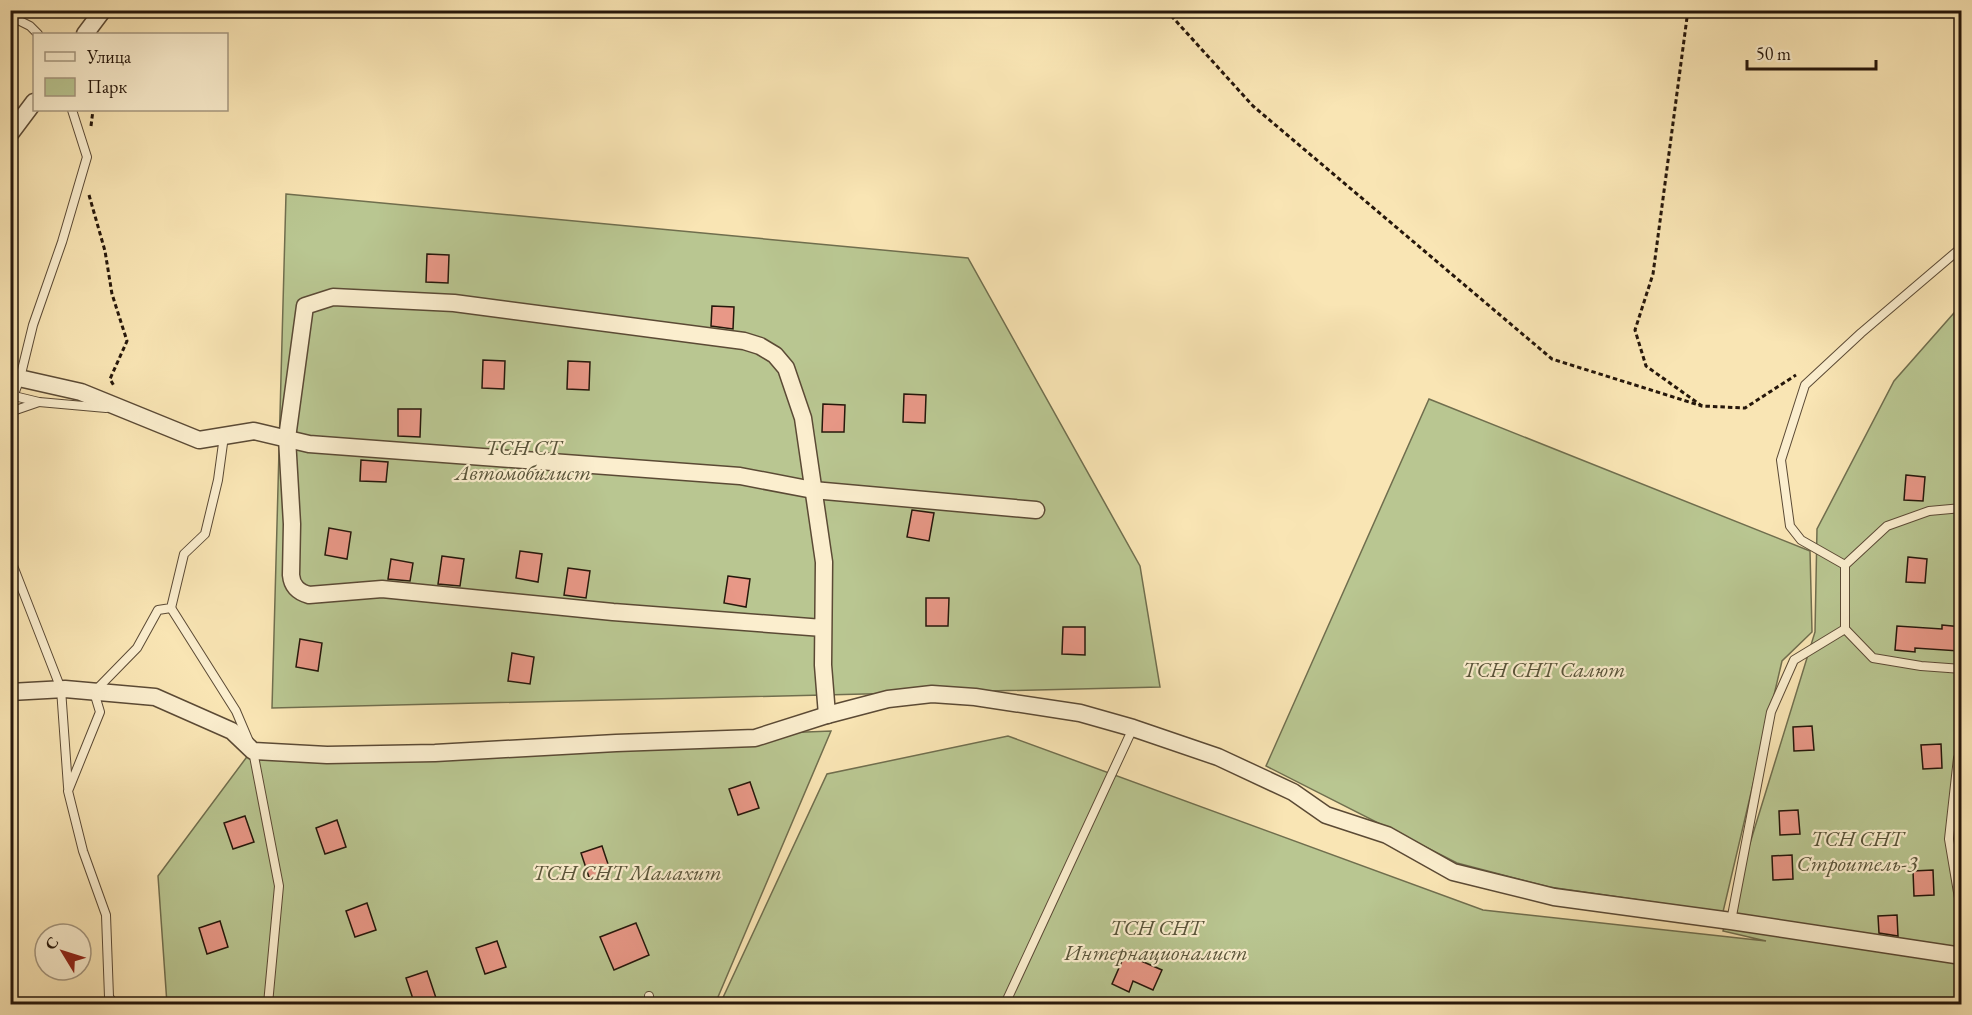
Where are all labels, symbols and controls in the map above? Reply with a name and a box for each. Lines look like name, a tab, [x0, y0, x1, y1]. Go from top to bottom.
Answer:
legend	[33, 33, 228, 111]
scale bar	[1747, 33, 1876, 71]
text: 50 m	[1756, 42, 1791, 65]
text: Улица	[86, 45, 132, 68]
text: Парк	[87, 75, 127, 98]
park label: ТСН СТ Автомобилист	[453, 433, 591, 487]
park label: ТСН СНТ Салют	[1463, 655, 1625, 684]
park label: ТСН СНТ Строитель-3	[1797, 824, 1918, 878]
park label: ТСН СНТ Малахит	[532, 858, 722, 887]
park label: ТСН СНТ Интернационалист	[1063, 913, 1248, 967]
north arrow	[33, 922, 93, 982]
text: С	[40, 932, 63, 954]

